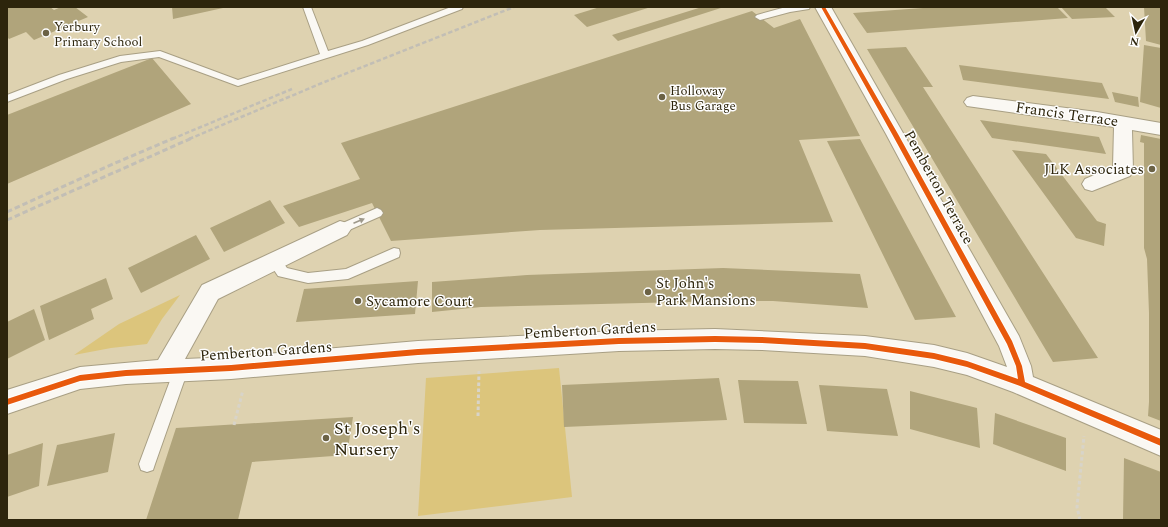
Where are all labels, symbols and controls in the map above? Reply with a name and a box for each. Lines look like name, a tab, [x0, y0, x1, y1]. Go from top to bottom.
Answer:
north arrow	[1116, 12, 1156, 52]
place label: Yerbury Primary School	[54, 17, 143, 52]
marker: Yerbury Primary School	[41, 28, 51, 38]
text: N	[1129, 32, 1140, 50]
place label: Holloway Bus Garage	[670, 81, 736, 116]
marker: Holloway Bus Garage	[657, 92, 667, 102]
street label: Francis Terrace	[1014, 96, 1120, 133]
street label: Pemberton Terrace	[898, 126, 979, 248]
place label: JLK Associates	[1044, 158, 1144, 181]
marker: JLK Associates	[1147, 164, 1157, 174]
one-way arrow	[353, 218, 365, 224]
place label: St John's Park Mansions	[656, 272, 756, 312]
marker: St John's Park Mansions	[643, 287, 653, 297]
place label: Sycamore Court	[366, 290, 473, 313]
marker: Sycamore Court	[353, 296, 363, 306]
street label: Pemberton Gardens	[523, 316, 657, 345]
street label: Pemberton Gardens	[199, 335, 333, 368]
place label: St Joseph's Nursery	[334, 415, 420, 463]
marker: St Joseph's Nursery	[321, 433, 331, 443]

